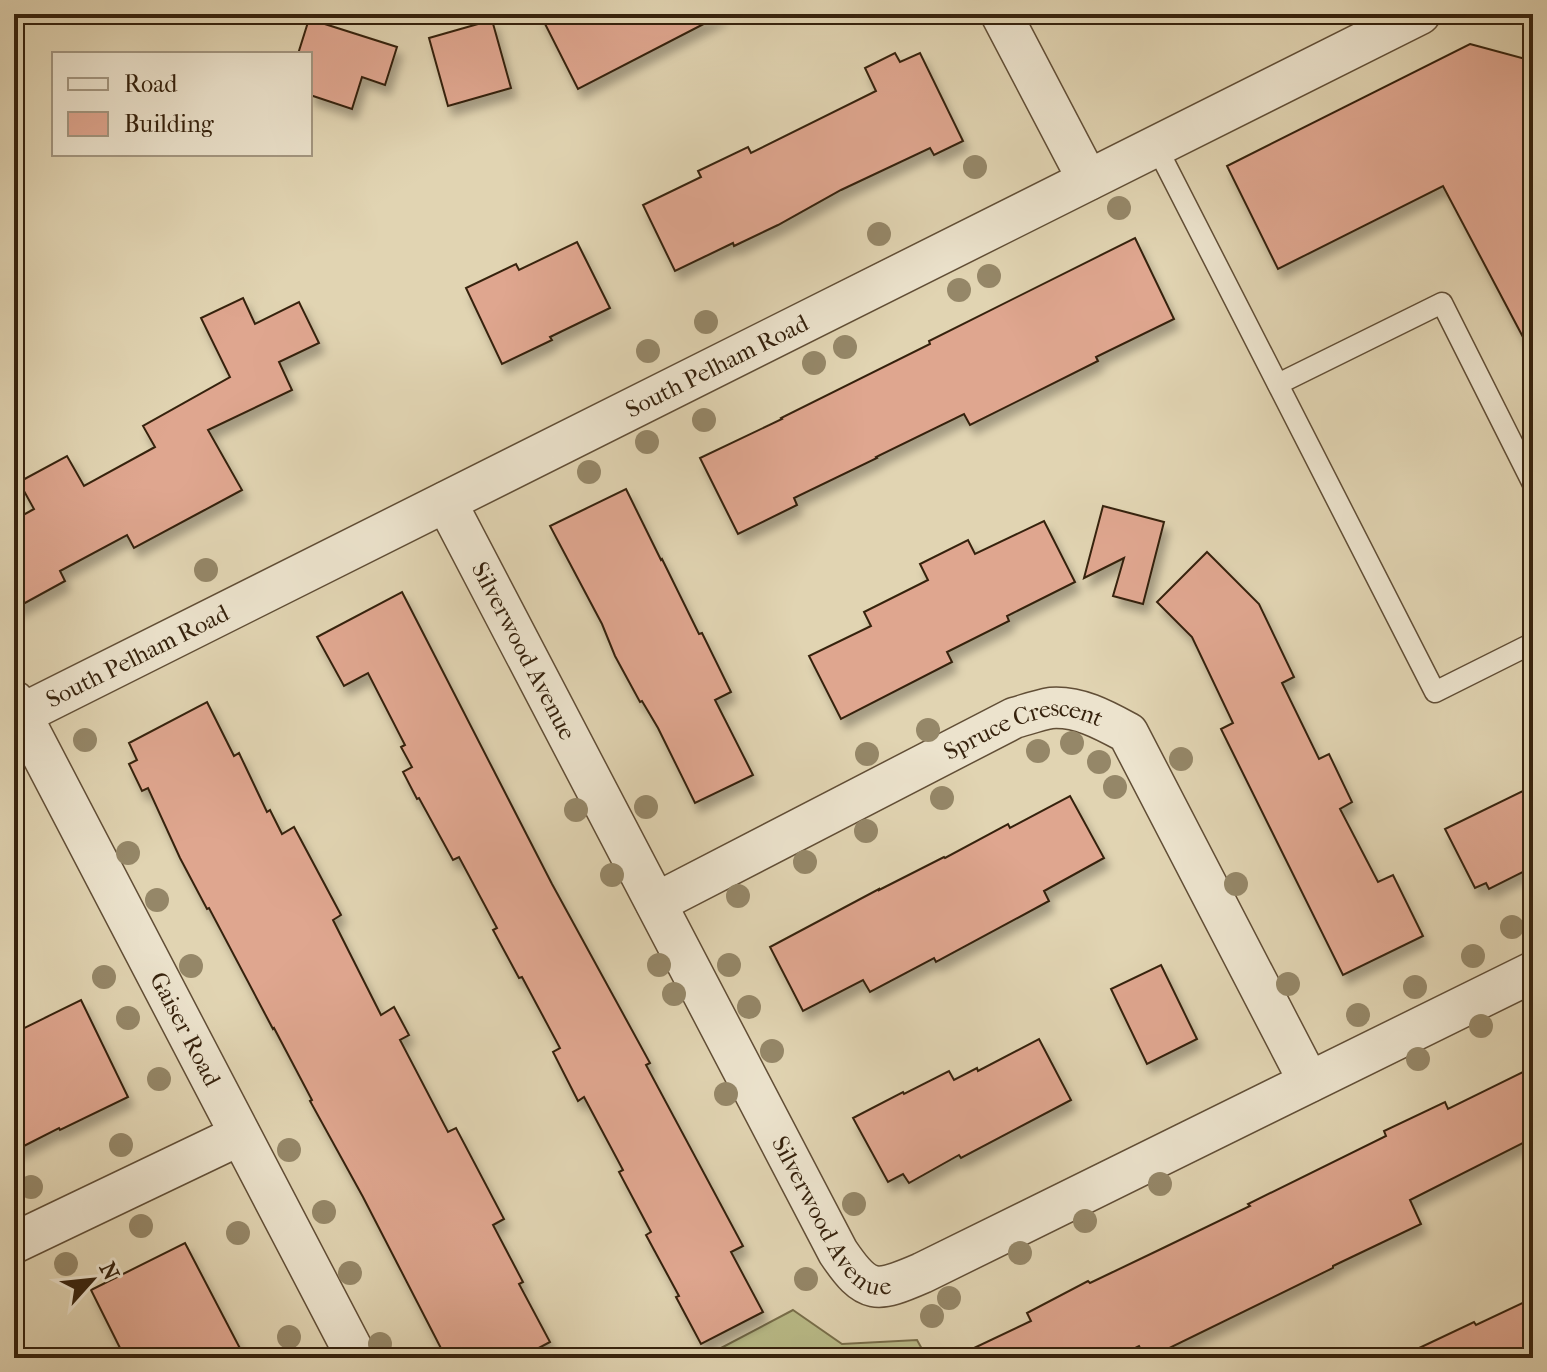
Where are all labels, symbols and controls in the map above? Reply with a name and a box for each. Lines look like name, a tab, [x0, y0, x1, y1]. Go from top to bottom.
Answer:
legend	[52, 52, 312, 156]
text: Road	[124, 70, 178, 98]
text: Building	[124, 110, 215, 138]
street label: South Pelham Road	[621, 308, 814, 424]
street label: Silverwood Avenue	[466, 557, 582, 745]
street label: South Pelham Road	[41, 598, 234, 714]
street label: Spruce Crescent	[939, 694, 1108, 766]
street label: Gaiser Road	[144, 967, 227, 1092]
street label: Silverwood Avenue	[766, 1131, 893, 1301]
north arrow	[52, 1240, 132, 1320]
text: N	[94, 1258, 124, 1285]

